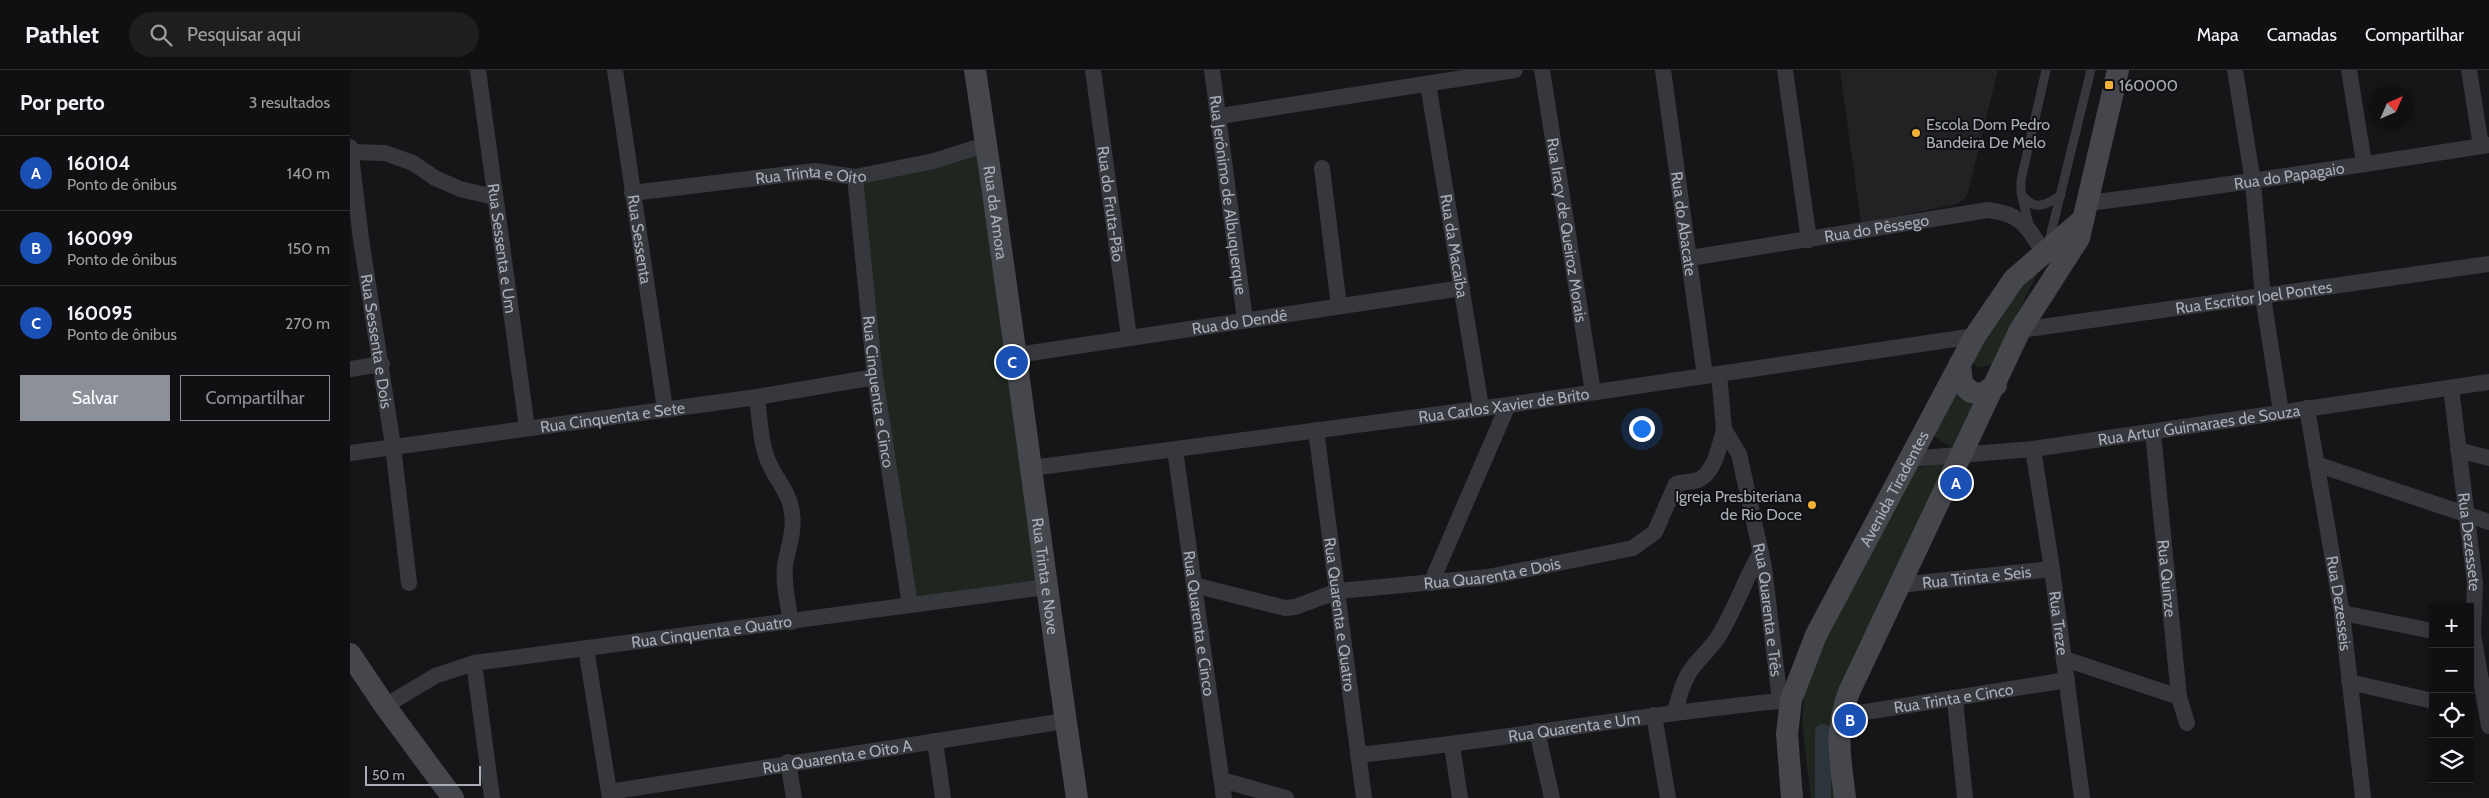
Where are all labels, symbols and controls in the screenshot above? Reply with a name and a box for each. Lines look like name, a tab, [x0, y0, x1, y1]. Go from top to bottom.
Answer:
search box	[129, 12, 479, 57]
text: Pathlet	[25, 20, 99, 49]
icon: search	[147, 21, 175, 49]
text: Pesquisar aqui	[187, 23, 301, 46]
text: Mapa	[2197, 24, 2239, 46]
text: Camadas	[2267, 24, 2337, 46]
text: Compartilhar	[2365, 24, 2464, 46]
place label: 160000	[2119, 76, 2178, 95]
marker: 160000	[2103, 79, 2115, 91]
north arrow	[2369, 85, 2414, 130]
text: Por perto	[20, 90, 105, 115]
text: 3 resultados	[249, 93, 330, 112]
street label: Rua Jerônimo de Albuquerque	[1206, 94, 1251, 296]
place label: Escola Dom Pedro Bandeira De Melo	[1926, 115, 2050, 152]
marker: Escola Dom Pedro Bandeira De Melo	[1910, 127, 1922, 139]
street label: Rua Iracy de Queiroz Morais	[1543, 136, 1591, 324]
street label: Rua do Fruta-Pão	[1094, 145, 1128, 263]
text: 160104	[67, 152, 130, 175]
street label: Rua do Papagaio	[2233, 158, 2346, 193]
street label: Rua Trinta e Oito	[754, 161, 868, 188]
text: A	[31, 164, 41, 183]
text: 140 m	[287, 164, 330, 183]
street label: Rua da Amora	[980, 164, 1012, 261]
street label: Rua do Abacate	[1668, 170, 1701, 277]
text: Ponto de ônibus	[67, 175, 177, 194]
street label: Rua Sessenta e Um	[484, 182, 521, 314]
street label: Rua Sessenta	[624, 193, 656, 285]
street label: Rua da Macaíba	[1437, 193, 1472, 299]
street label: Rua do Pêssego	[1823, 210, 1931, 246]
text: 160099	[67, 227, 133, 250]
text: B	[31, 239, 41, 258]
text: 150 m	[287, 239, 330, 258]
text: Ponto de ônibus	[67, 250, 177, 269]
street label: Rua Sessenta e Dois	[357, 273, 397, 410]
street label: Rua Escritor Joel Pontes	[2174, 277, 2334, 318]
text: 160095	[67, 302, 132, 325]
street label: Rua do Dendê	[1190, 305, 1289, 338]
text: C	[31, 314, 41, 333]
text: 270 m	[285, 314, 330, 333]
street label: Rua Cinquenta e Cinco	[859, 315, 898, 469]
text: Ponto de ônibus	[67, 325, 177, 344]
pin: C	[996, 343, 1028, 381]
button: Salvar	[20, 375, 170, 421]
button: Compartilhar	[180, 375, 330, 421]
street label: Rua Carlos Xavier de Brito	[1417, 384, 1591, 426]
street label: Rua Cinquenta e Sete	[539, 398, 686, 436]
street label: Rua Artur Guimaraes de Souza	[2096, 400, 2302, 449]
your location	[1629, 416, 1655, 442]
street label: Avenida Tiradentes	[1855, 427, 1933, 550]
pin: A	[1940, 464, 1972, 502]
place label: Igreja Presbiteriana de Rio Doce	[1675, 487, 1802, 524]
street label: Rua Dezessete	[2454, 491, 2485, 592]
marker: Igreja Presbiteriana de Rio Doce	[1806, 499, 1818, 511]
street label: Rua Trinta e Nove	[1028, 517, 1063, 636]
street label: Rua Quarenta e Quatro	[1321, 536, 1360, 693]
street label: Rua Quinze	[2154, 539, 2181, 618]
street label: Rua Quarenta e Três	[1749, 541, 1787, 678]
street label: Rua Quarenta e Cinco	[1180, 549, 1219, 697]
street label: Rua Quarenta e Dois	[1423, 553, 1562, 592]
street label: Rua Dezesseis	[2323, 554, 2356, 652]
street label: Rua Trinta e Seis	[1921, 562, 2032, 592]
street label: Rua Treze	[2045, 590, 2073, 656]
map controls	[2429, 603, 2474, 783]
button: +	[2429, 603, 2474, 648]
street label: Rua Cinquenta e Quatro	[630, 611, 793, 652]
button: −	[2429, 648, 2474, 693]
street label: Rua Trinta e Cinco	[1892, 679, 2015, 717]
button: locate	[2429, 693, 2474, 738]
pin: B	[1834, 701, 1866, 739]
street label: Rua Quarenta e Um	[1507, 708, 1641, 746]
street label: Rua Quarenta e Oito A	[761, 735, 914, 777]
button: layers	[2429, 738, 2474, 783]
scale bar	[365, 763, 481, 786]
text: 50 m	[372, 766, 405, 784]

